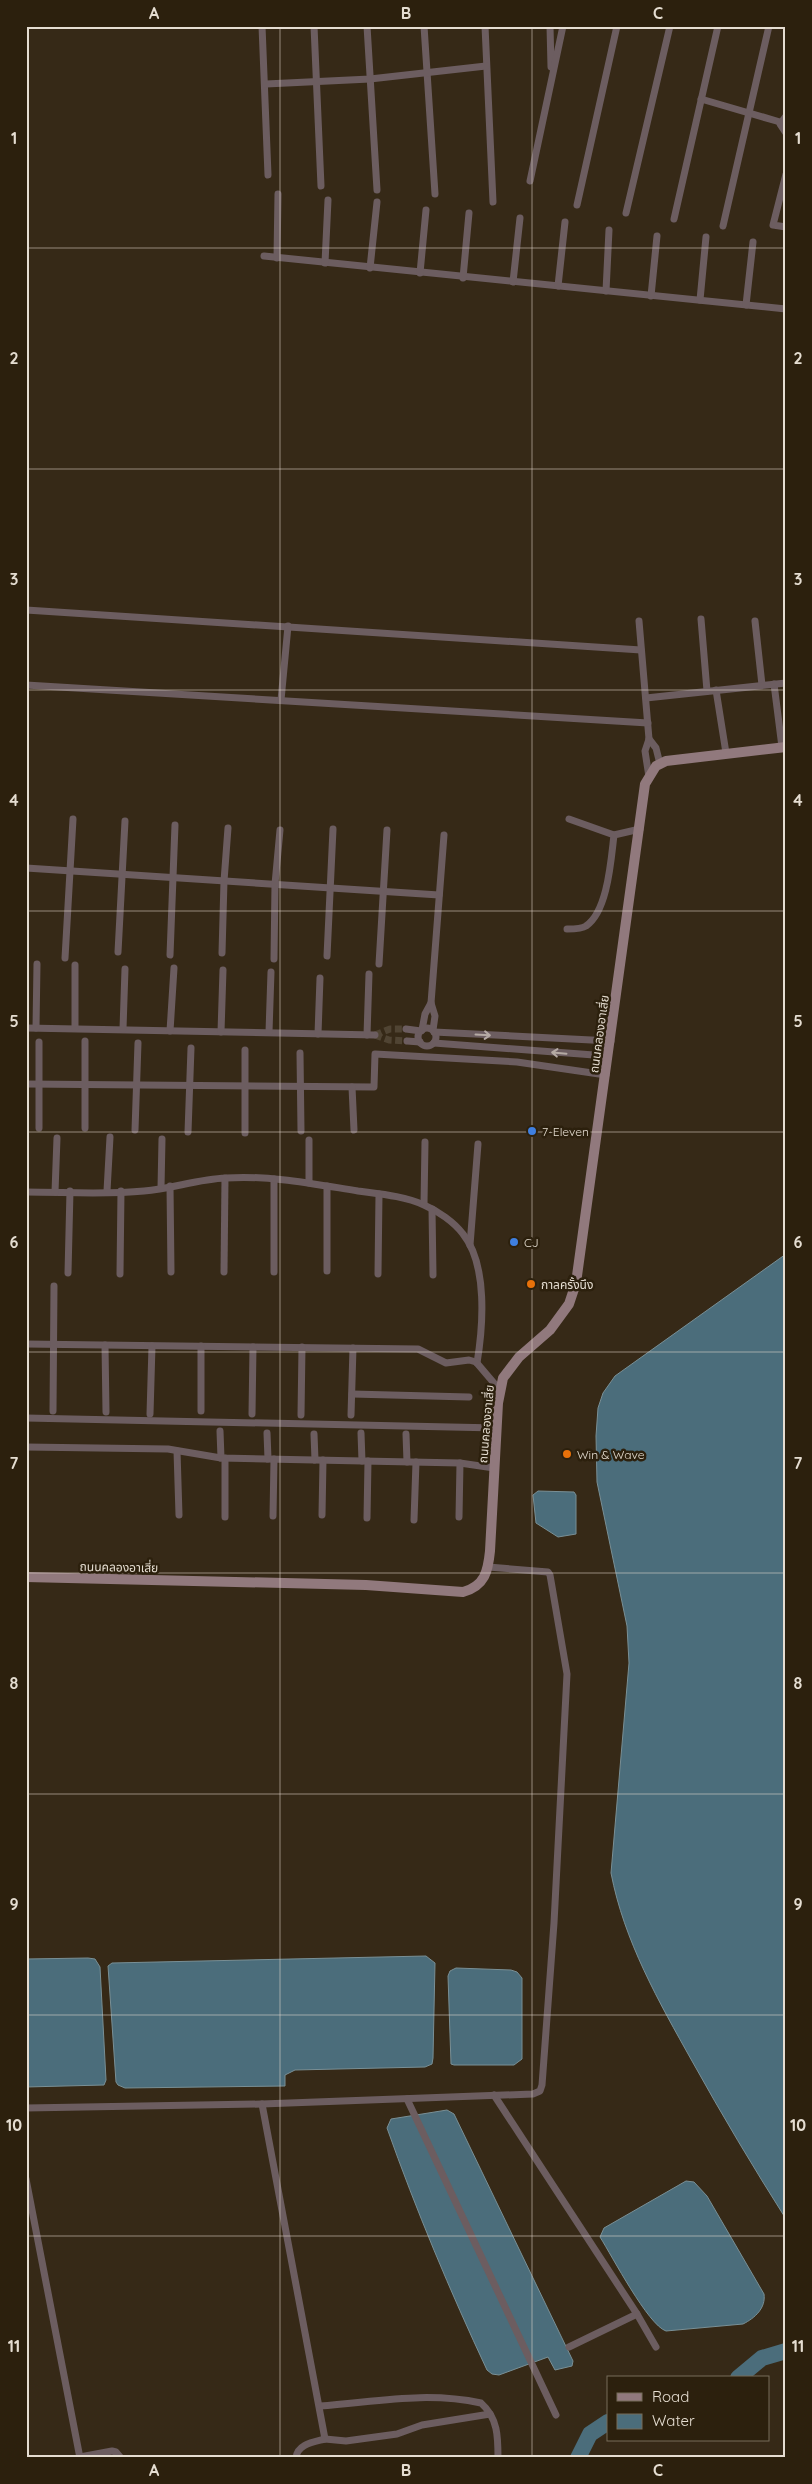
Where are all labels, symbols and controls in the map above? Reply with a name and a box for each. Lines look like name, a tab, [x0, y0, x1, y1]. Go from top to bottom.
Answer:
text: A	[149, 3, 160, 23]
text: B	[401, 3, 411, 23]
text: C	[653, 3, 663, 23]
text: 1	[11, 128, 17, 148]
text: 1	[795, 128, 801, 148]
text: 2	[9, 348, 19, 368]
text: 2	[793, 348, 803, 368]
text: 3	[10, 569, 18, 589]
text: 3	[794, 569, 802, 589]
text: 4	[9, 790, 19, 810]
text: 4	[793, 790, 803, 810]
street label: ถนนคลองอาเสี่ย	[585, 994, 612, 1074]
text: 5	[9, 1011, 19, 1031]
text: 5	[793, 1011, 803, 1031]
one-way arrow	[475, 1030, 491, 1039]
one-way arrow	[551, 1048, 567, 1057]
place label: 7-Eleven	[542, 1124, 589, 1139]
marker: 7-Eleven	[526, 1125, 538, 1137]
text: 6	[10, 1232, 19, 1252]
text: 6	[794, 1232, 803, 1252]
place label: CJ	[524, 1235, 539, 1250]
marker: CJ	[508, 1236, 520, 1248]
place label: กาลครั้งนึง	[541, 1276, 593, 1292]
marker: กาลครั้งนึง	[525, 1278, 537, 1290]
street label: ถนนคลองอาเสี่ย	[474, 1384, 497, 1464]
place label: Win & Wave	[577, 1447, 645, 1462]
marker: Win & Wave	[561, 1448, 573, 1460]
text: 7	[10, 1453, 19, 1473]
text: 7	[794, 1453, 803, 1473]
street label: ถนนคลองอาเสี่ย	[80, 1558, 158, 1575]
text: 8	[10, 1673, 19, 1693]
text: 8	[794, 1673, 803, 1693]
text: 9	[9, 1894, 19, 1914]
text: 9	[793, 1894, 803, 1914]
text: 10	[6, 2115, 22, 2135]
text: 10	[790, 2115, 806, 2135]
text: 11	[8, 2336, 20, 2356]
text: 11	[792, 2336, 804, 2356]
legend	[607, 2376, 770, 2442]
text: Road	[652, 2387, 689, 2406]
text: Water	[652, 2411, 695, 2430]
text: A	[149, 2460, 160, 2480]
text: B	[401, 2460, 411, 2480]
text: C	[653, 2460, 663, 2480]

